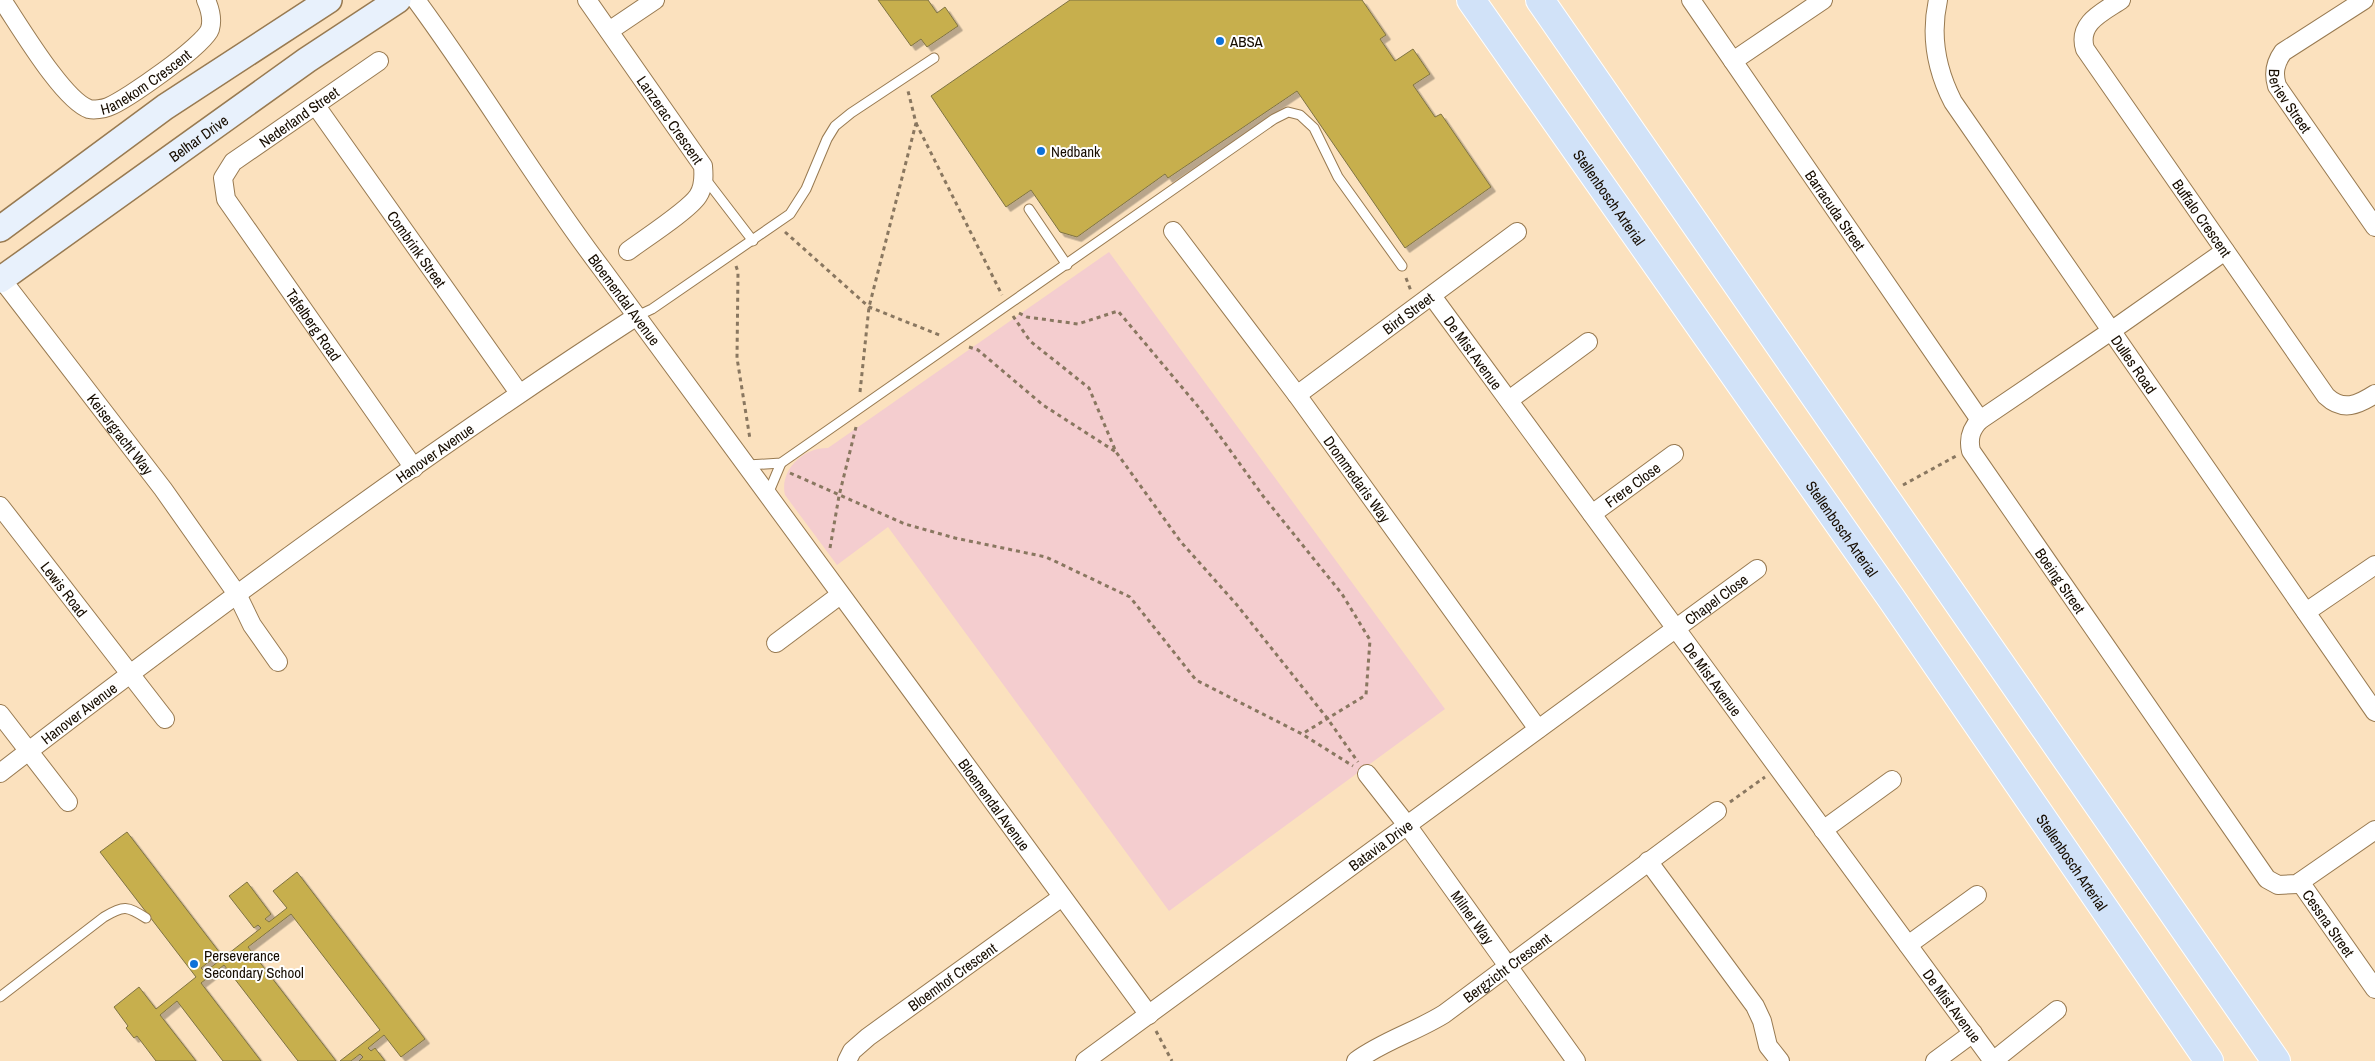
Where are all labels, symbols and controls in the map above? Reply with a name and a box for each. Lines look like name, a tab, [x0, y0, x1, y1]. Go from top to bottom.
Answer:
place label: ABSA	[1229, 31, 1264, 52]
marker: ABSA	[1214, 35, 1226, 47]
street label: Hanekom Crescent	[98, 44, 196, 119]
street label: Beriev Street	[2264, 69, 2317, 137]
street label: Lanzerac Crescent	[632, 71, 709, 169]
street label: Nederland Street	[255, 81, 344, 152]
street label: Belhar Drive	[164, 109, 232, 166]
place label: Nedbank	[1051, 141, 1101, 162]
marker: Nedbank	[1035, 145, 1047, 157]
street label: Stellenbosch Arterial	[1568, 145, 1651, 249]
street label: Barracuda Street	[1801, 166, 1871, 255]
street label: Buffalo Crescent	[2168, 174, 2237, 262]
street label: Combrink Street	[383, 206, 452, 292]
street label: Bloemendal Avenue	[584, 249, 666, 350]
street label: Tafelberg Road	[281, 284, 346, 365]
street label: Bird Street	[1378, 287, 1438, 339]
street label: De Mist Avenue	[1439, 311, 1508, 394]
street label: Dulles Road	[2107, 331, 2162, 398]
street label: Keisergracht Way	[83, 389, 159, 480]
street label: Hanover Avenue	[391, 418, 478, 487]
street label: Drommedaris Way	[1319, 431, 1396, 527]
street label: Frere Close	[1600, 457, 1665, 512]
street label: Stellenbosch Arterial	[1801, 476, 1883, 581]
street label: Boeing Street	[2030, 544, 2091, 618]
street label: Lewis Road	[36, 557, 93, 621]
street label: Chapel Close	[1680, 569, 1752, 629]
street label: De Mist Avenue	[1679, 638, 1747, 720]
street label: Hanover Avenue	[36, 677, 121, 749]
street label: Bloemendal Avenue	[954, 754, 1035, 855]
street label: Stellenbosch Arterial	[2032, 809, 2113, 914]
street label: Batavia Drive	[1344, 814, 1417, 875]
street label: Cessna Street	[2298, 885, 2360, 961]
street label: Milner Way	[1446, 886, 1500, 949]
street label: Bergzicht Crescent	[1458, 927, 1555, 1007]
street label: Bloemhof Crescent	[903, 937, 1001, 1016]
place label: Perseverance Secondary School	[204, 945, 304, 983]
marker: Perseverance Secondary School	[188, 958, 200, 970]
street label: De Mist Avenue	[1918, 964, 1987, 1047]

